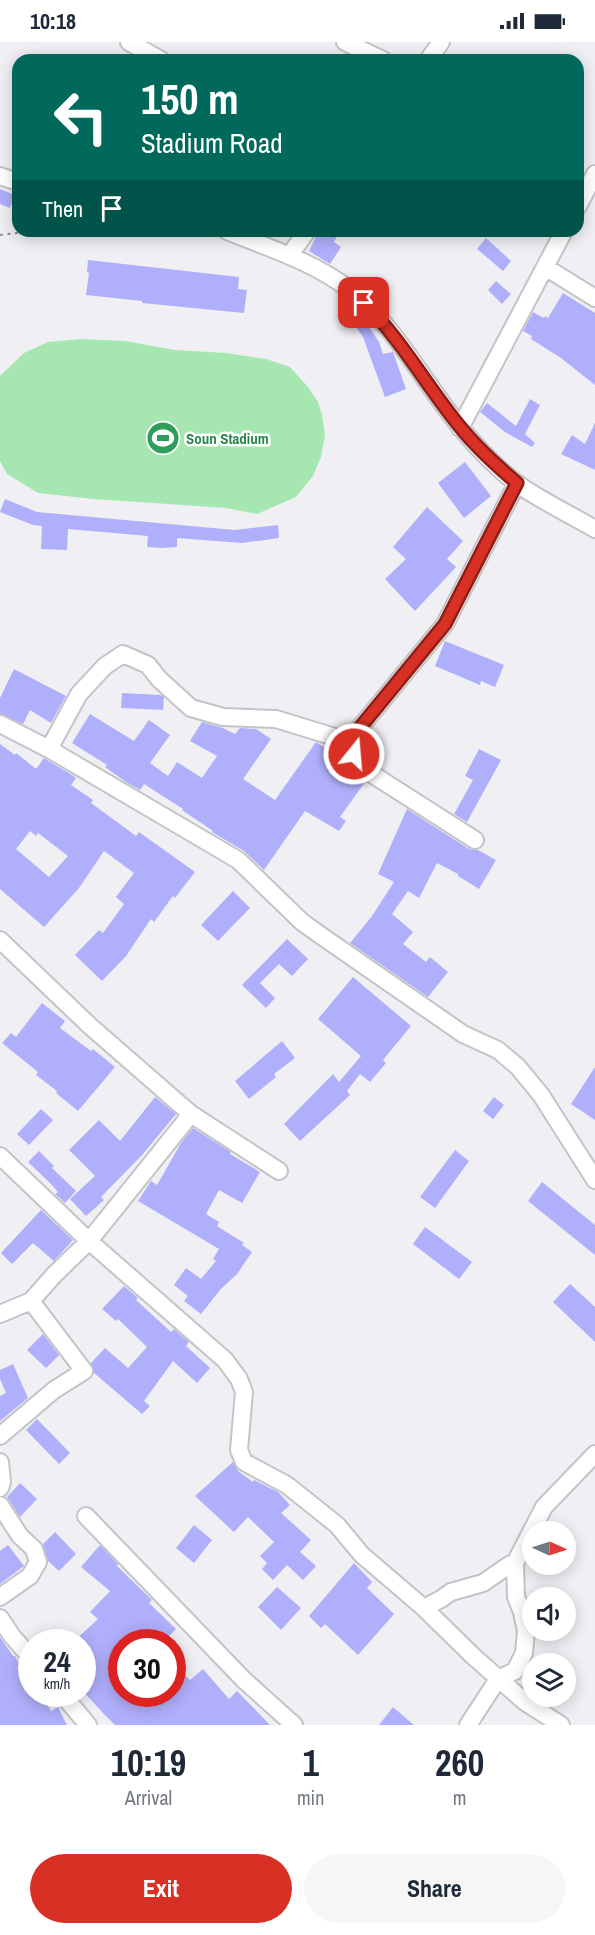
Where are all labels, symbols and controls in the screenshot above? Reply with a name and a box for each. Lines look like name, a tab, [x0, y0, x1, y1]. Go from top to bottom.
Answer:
text: 10:18	[30, 6, 76, 36]
text: 150 m	[141, 71, 239, 127]
icon: left	[42, 78, 120, 156]
text: Stadium Road	[141, 125, 283, 161]
icon: arrive	[95, 192, 128, 225]
text: Then	[42, 194, 83, 224]
pin	[338, 277, 389, 328]
icon: arrive	[347, 286, 380, 319]
sports icon: Soun Stadium	[145, 420, 181, 456]
place label: Soun Stadium	[186, 428, 269, 449]
position arrow	[322, 722, 386, 786]
north arrow	[522, 1521, 576, 1575]
map controls	[522, 1521, 576, 1707]
button: sound	[522, 1587, 576, 1641]
speed limit sign: 30	[108, 1629, 186, 1707]
text: 24	[43, 1641, 71, 1681]
button: layers	[522, 1653, 576, 1707]
text: km/h	[44, 1673, 70, 1694]
text: 10:19	[111, 1739, 186, 1787]
text: 1	[302, 1739, 319, 1787]
text: 260	[435, 1739, 484, 1787]
text: Arrival	[125, 1784, 172, 1811]
text: min	[297, 1784, 324, 1811]
text: m	[453, 1784, 466, 1811]
button: Exit	[30, 1854, 292, 1923]
button: Share	[304, 1854, 565, 1923]

